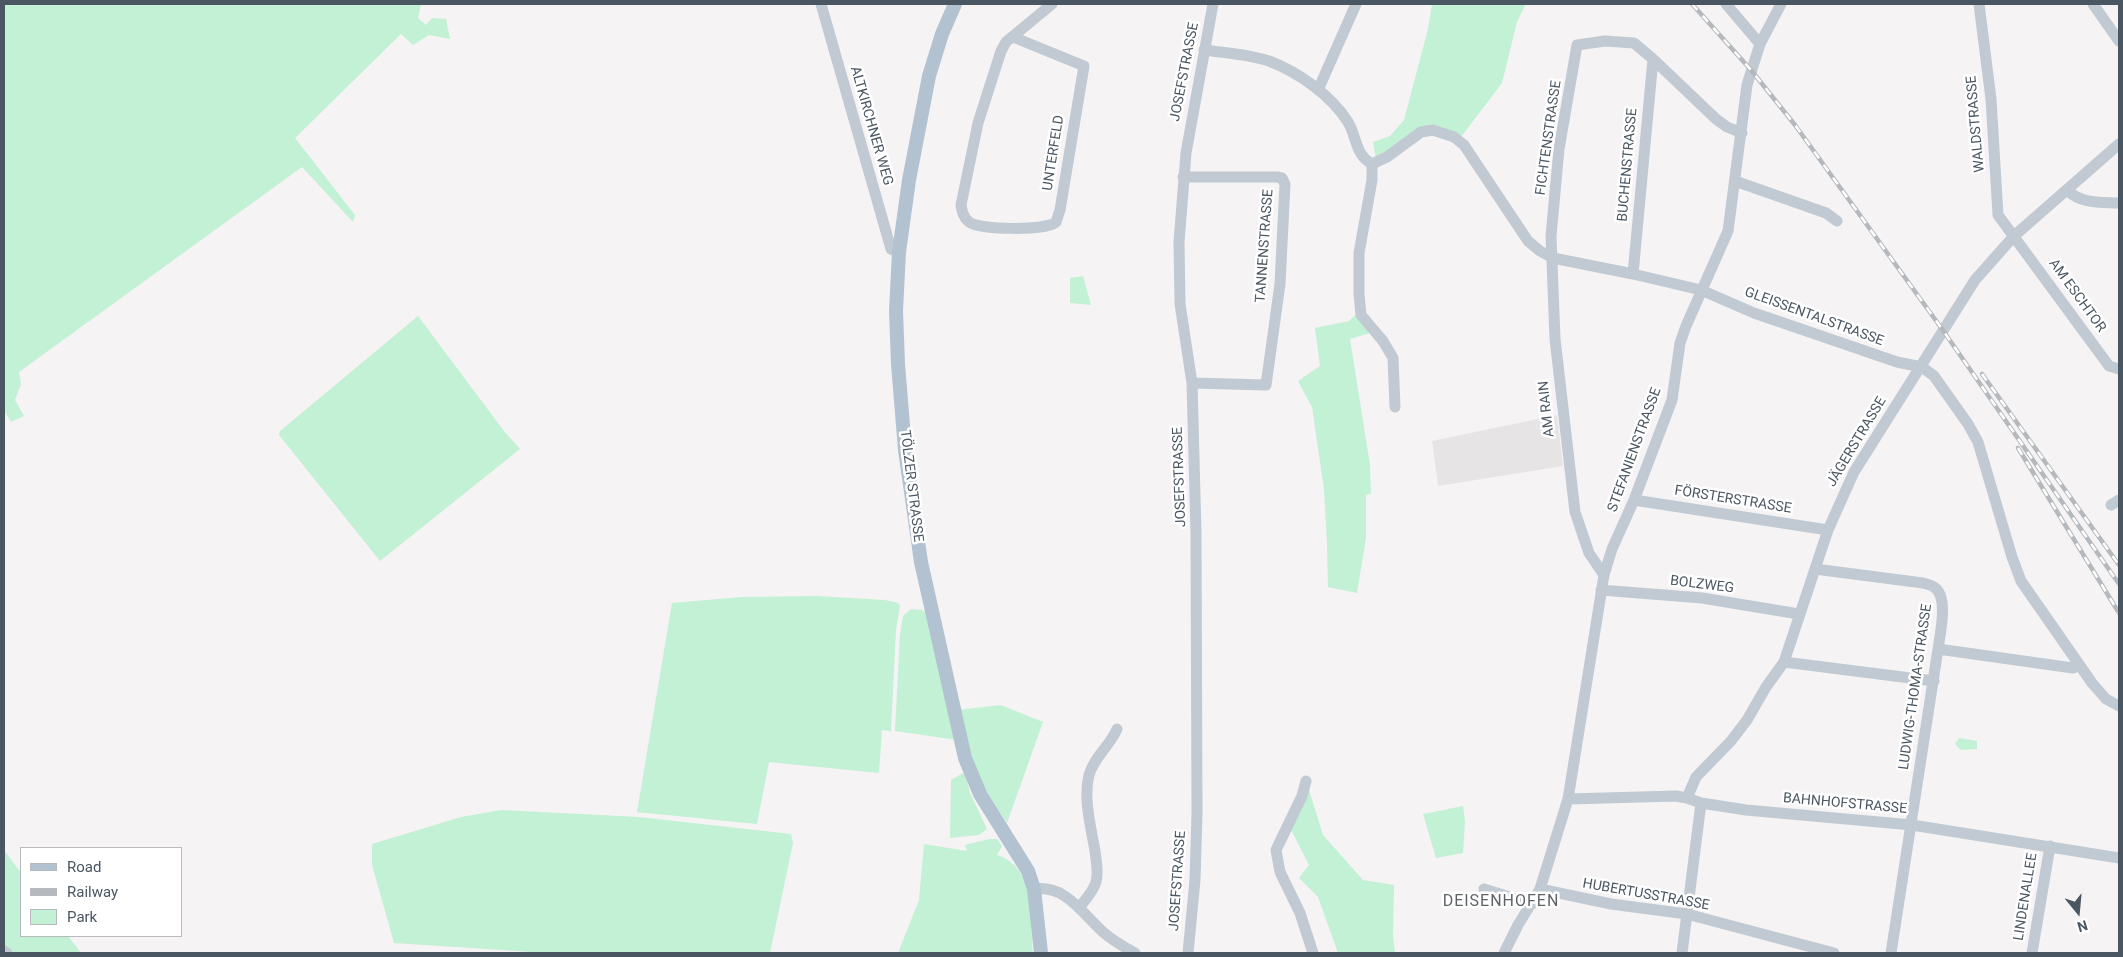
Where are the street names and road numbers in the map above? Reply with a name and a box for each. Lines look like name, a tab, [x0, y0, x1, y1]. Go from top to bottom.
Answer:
street label: JOSEFSTRASSE	[1167, 21, 1203, 123]
street label: ALTKIRCHNER WEG	[846, 64, 896, 188]
street label: WALDSTRASSE	[1963, 75, 1989, 173]
street label: FICHTENSTRASSE	[1533, 80, 1565, 196]
street label: BUCHENSTRASSE	[1615, 108, 1641, 222]
street label: UNTERFELD	[1040, 114, 1068, 192]
street label: TANNENSTRASSE	[1253, 189, 1277, 303]
street label: AM ESCHTOR	[2045, 256, 2109, 336]
street label: GLEISSENTALSTRASSE	[1742, 284, 1886, 350]
street label: AM RAIN	[1536, 380, 1558, 438]
street label: STEFANIENSTRASSE	[1605, 386, 1665, 514]
street label: JÄGERSTRASSE	[1824, 394, 1890, 490]
street label: JOSEFSTRASSE	[1170, 427, 1190, 527]
street label: TÖLZER STRASSE	[896, 429, 926, 543]
street label: FÖRSTERSTRASSE	[1673, 482, 1793, 518]
street label: BOLZWEG	[1669, 573, 1735, 597]
street label: LUDWIG-THOMA-STRASSE	[1896, 603, 1936, 771]
street label: BAHNHOFSTRASSE	[1782, 790, 1908, 818]
street label: JOSEFSTRASSE	[1166, 830, 1190, 932]
street label: LINDENALLEE	[2011, 852, 2041, 942]
street label: HUBERTUSSTRASSE	[1581, 876, 1711, 914]

